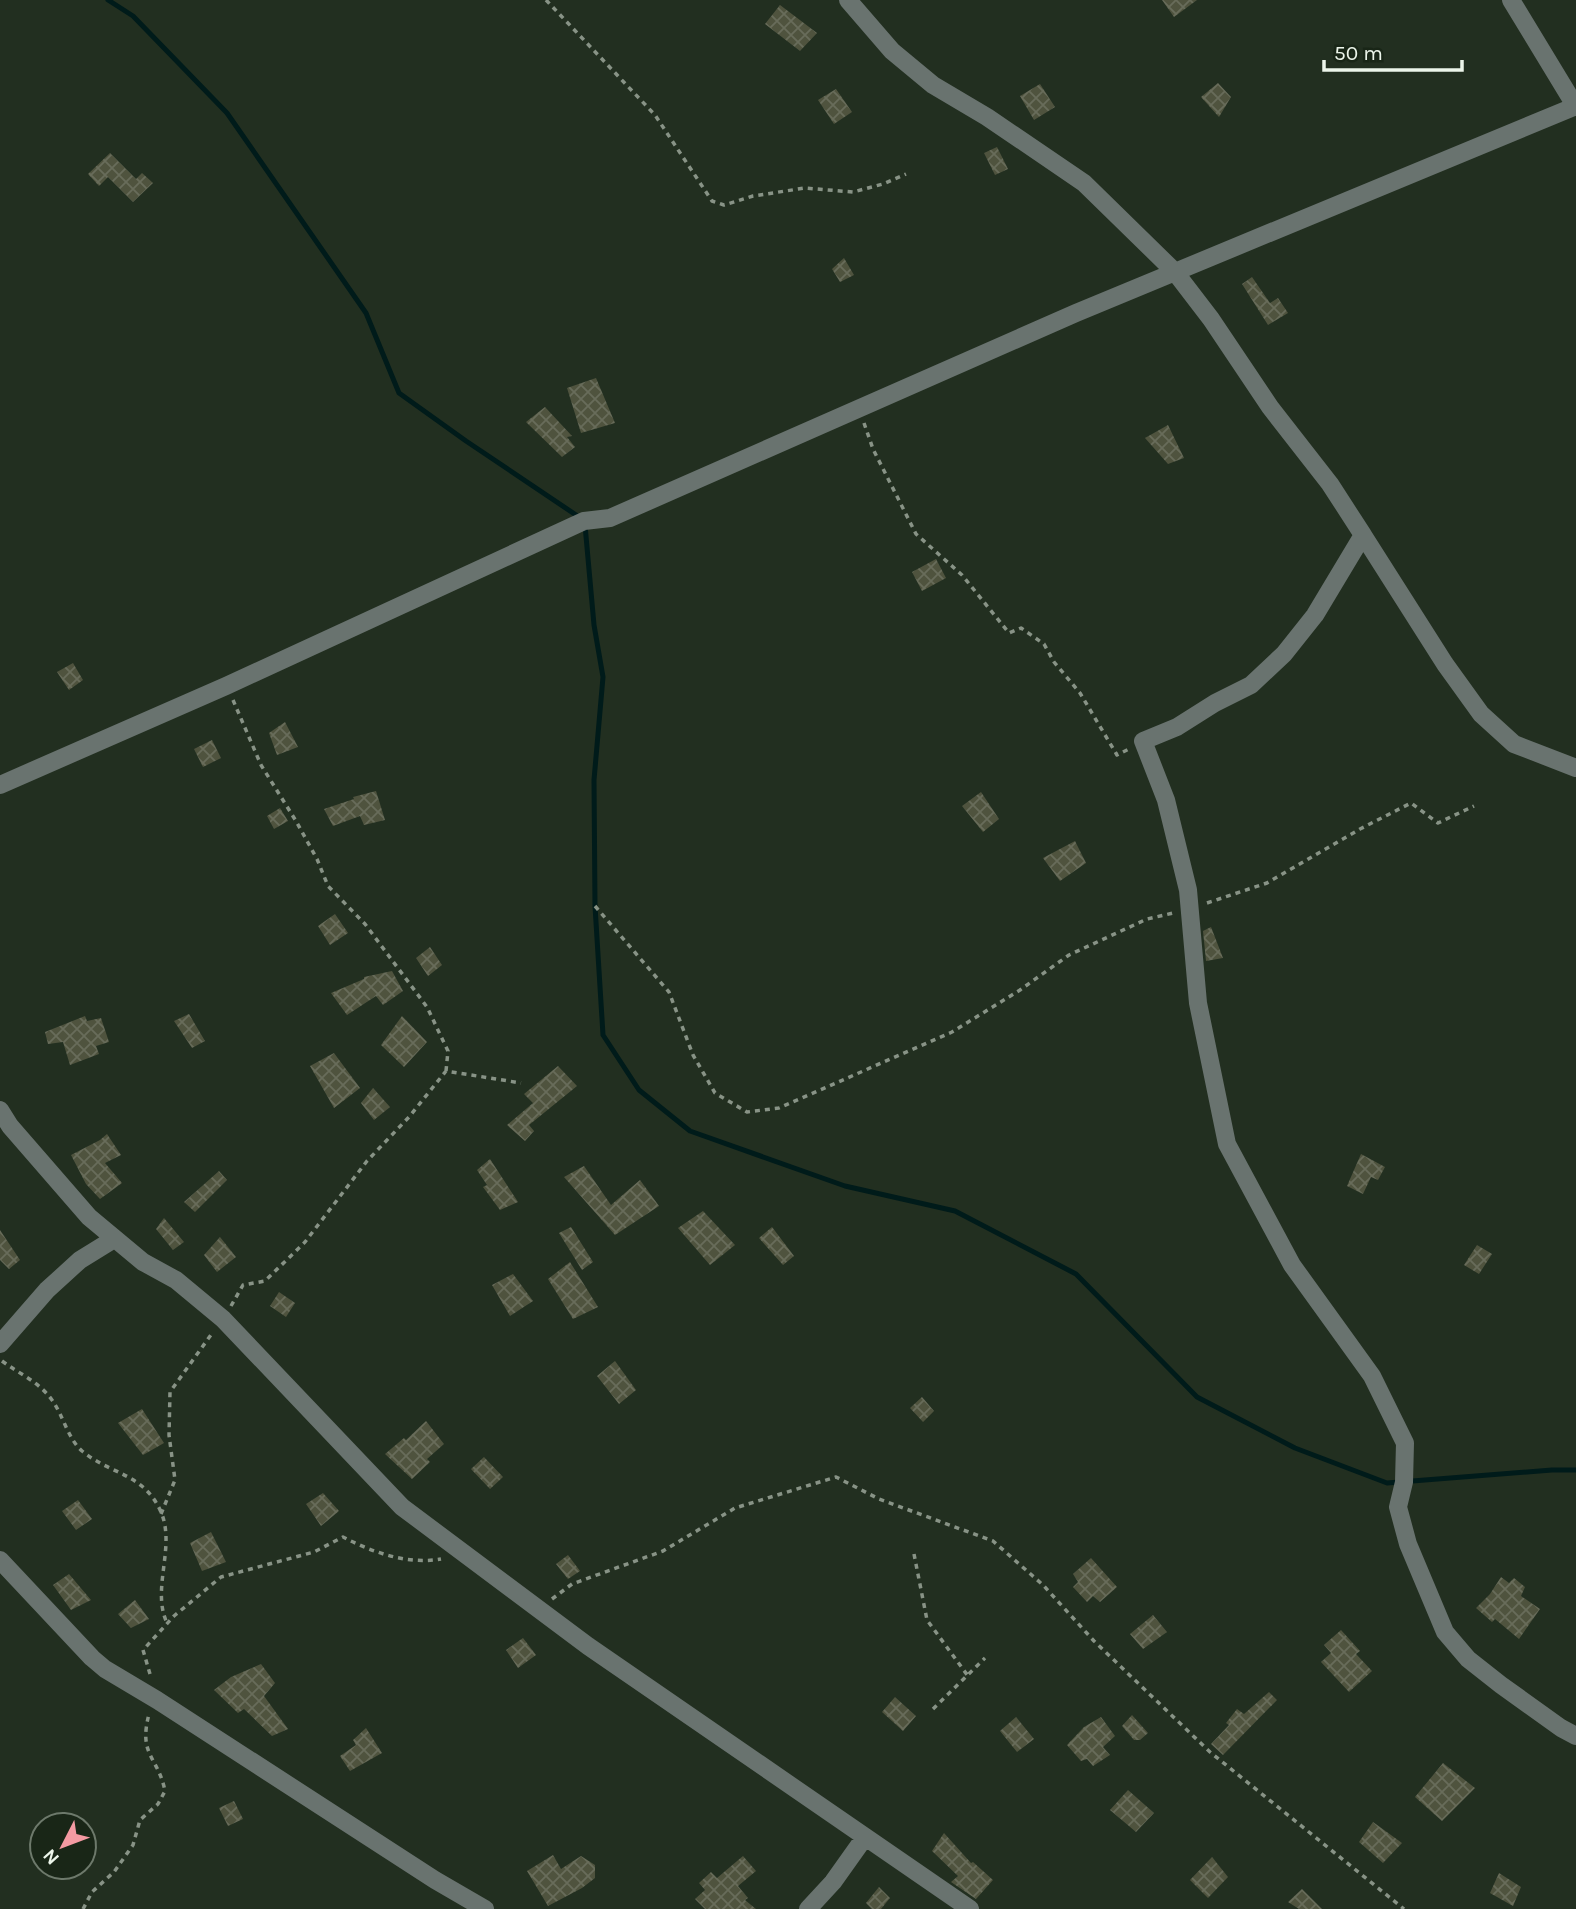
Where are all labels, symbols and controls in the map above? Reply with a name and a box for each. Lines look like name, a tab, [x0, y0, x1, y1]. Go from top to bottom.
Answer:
scale bar	[1324, 28, 1462, 72]
text: 50 m	[1334, 41, 1383, 65]
north arrow	[28, 1811, 98, 1881]
text: N	[38, 1844, 64, 1869]

